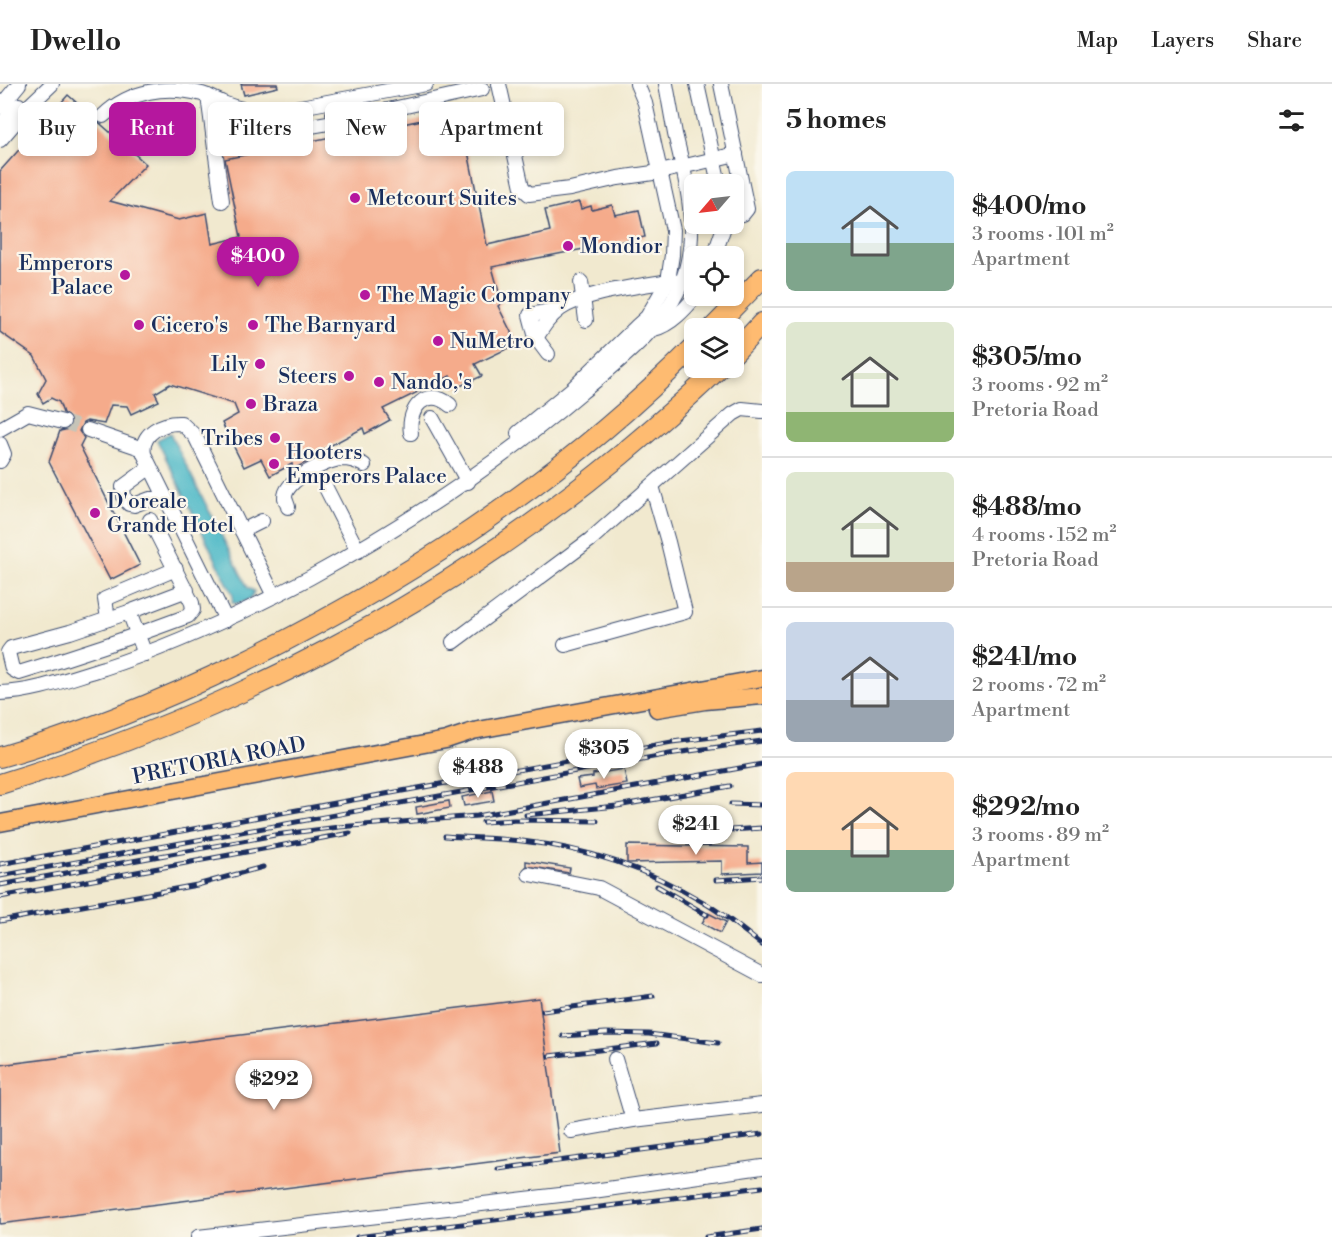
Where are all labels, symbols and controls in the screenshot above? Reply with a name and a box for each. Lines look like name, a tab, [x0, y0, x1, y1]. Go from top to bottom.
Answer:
text: Dwello	[30, 24, 121, 59]
text: Map	[1077, 28, 1118, 54]
text: Layers	[1151, 28, 1214, 54]
text: Share	[1247, 28, 1302, 54]
chip: Buy	[18, 102, 97, 156]
chip: Rent	[109, 102, 196, 156]
chip: Filters	[208, 102, 313, 156]
chip: New	[325, 102, 407, 156]
chip: Apartment	[419, 102, 564, 156]
text: 5 homes	[786, 104, 886, 136]
icon: filters	[1275, 104, 1308, 137]
north arrow	[684, 174, 744, 234]
map controls	[684, 174, 744, 378]
place label: Metcourt Suites	[367, 186, 517, 212]
text: $400/mo	[972, 190, 1087, 222]
marker: Metcourt Suites	[348, 191, 362, 205]
icon: home	[834, 195, 906, 267]
text: 3 rooms · 101 m²	[972, 222, 1114, 247]
place label: Mondior	[580, 234, 663, 260]
pin: $400	[222, 237, 294, 288]
marker: Mondior	[561, 239, 575, 253]
text: $400	[231, 244, 285, 269]
button: locate	[684, 246, 744, 306]
text: Apartment	[972, 247, 1070, 272]
place label: Emperors Palace	[19, 251, 113, 301]
marker: Emperors Palace	[118, 268, 132, 282]
place label: The Magic Company	[377, 283, 571, 309]
marker: The Magic Company	[358, 288, 372, 302]
place label: Cicero's	[151, 313, 228, 339]
place label: The Barnyard	[265, 313, 396, 339]
marker: Cicero's	[132, 318, 146, 332]
marker: The Barnyard	[246, 318, 260, 332]
button: layers	[684, 318, 744, 378]
place label: NuMetro	[450, 329, 535, 355]
marker: NuMetro	[431, 334, 445, 348]
text: $305/mo	[972, 341, 1082, 373]
icon: home	[834, 346, 906, 418]
place label: Lily	[211, 352, 249, 378]
marker: Lily	[253, 357, 267, 371]
place label: Steers	[278, 364, 337, 390]
marker: Steers	[342, 369, 356, 383]
place label: Nando,'s	[391, 370, 472, 396]
text: 3 rooms · 92 m²	[972, 373, 1108, 398]
marker: Nando,'s	[372, 375, 386, 389]
place label: Braza	[262, 392, 318, 418]
marker: Braza	[244, 397, 258, 411]
text: Pretoria Road	[972, 398, 1099, 423]
place label: Tribes	[201, 426, 263, 452]
marker: Tribes	[268, 431, 282, 445]
place label: Hooters Emperors Palace	[286, 440, 447, 490]
marker: Hooters Emperors Palace	[267, 457, 281, 471]
place label: D'oreale Grande Hotel	[107, 489, 234, 539]
text: $488/mo	[972, 491, 1082, 523]
icon: home	[834, 496, 906, 568]
marker: D'oreale Grande Hotel	[88, 506, 102, 520]
text: 4 rooms · 152 m²	[972, 523, 1116, 548]
text: Pretoria Road	[972, 548, 1099, 573]
text: $241/mo	[972, 641, 1077, 673]
icon: home	[834, 646, 906, 718]
text: 2 rooms · 72 m²	[972, 673, 1106, 698]
text: Apartment	[972, 698, 1070, 723]
pin: $305	[568, 729, 640, 780]
street label: PRETORIA ROAD	[130, 731, 308, 791]
text: $305	[579, 736, 629, 761]
pin: $488	[442, 748, 514, 799]
text: $488	[453, 755, 503, 780]
text: $292/mo	[972, 791, 1080, 823]
icon: home	[834, 796, 906, 868]
pin: $241	[660, 805, 732, 856]
text: $241	[672, 812, 720, 837]
text: 3 rooms · 89 m²	[972, 823, 1109, 848]
text: Apartment	[972, 848, 1070, 873]
pin: $292	[238, 1060, 310, 1111]
text: $292	[249, 1067, 299, 1092]

